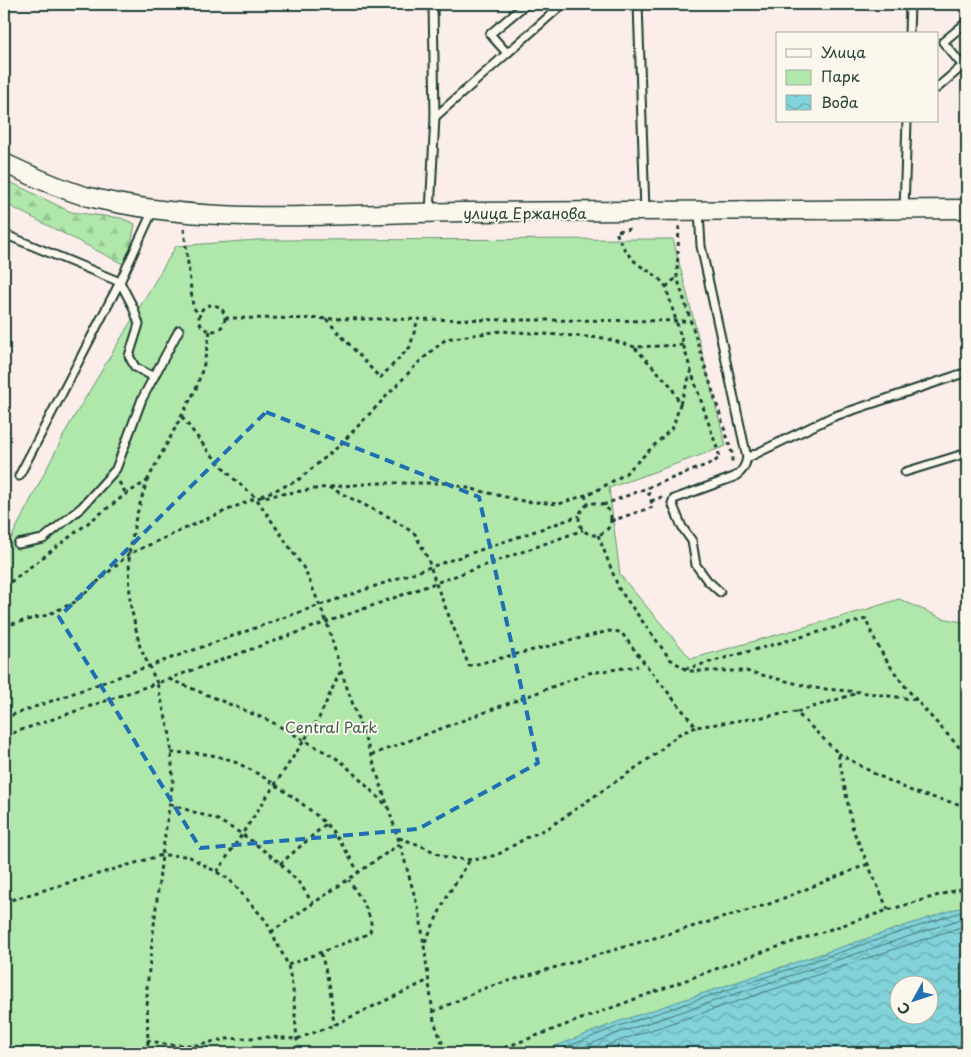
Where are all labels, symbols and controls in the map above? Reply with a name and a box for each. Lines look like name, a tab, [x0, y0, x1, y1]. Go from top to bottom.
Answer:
legend	[776, 32, 938, 122]
text: Улица	[821, 40, 866, 63]
text: Парк	[821, 64, 860, 87]
text: Вода	[821, 90, 859, 113]
street label: улица Ержанова	[463, 201, 587, 224]
park label: Central Park	[285, 715, 377, 738]
north arrow	[888, 974, 938, 1024]
text: С	[892, 998, 915, 1019]

